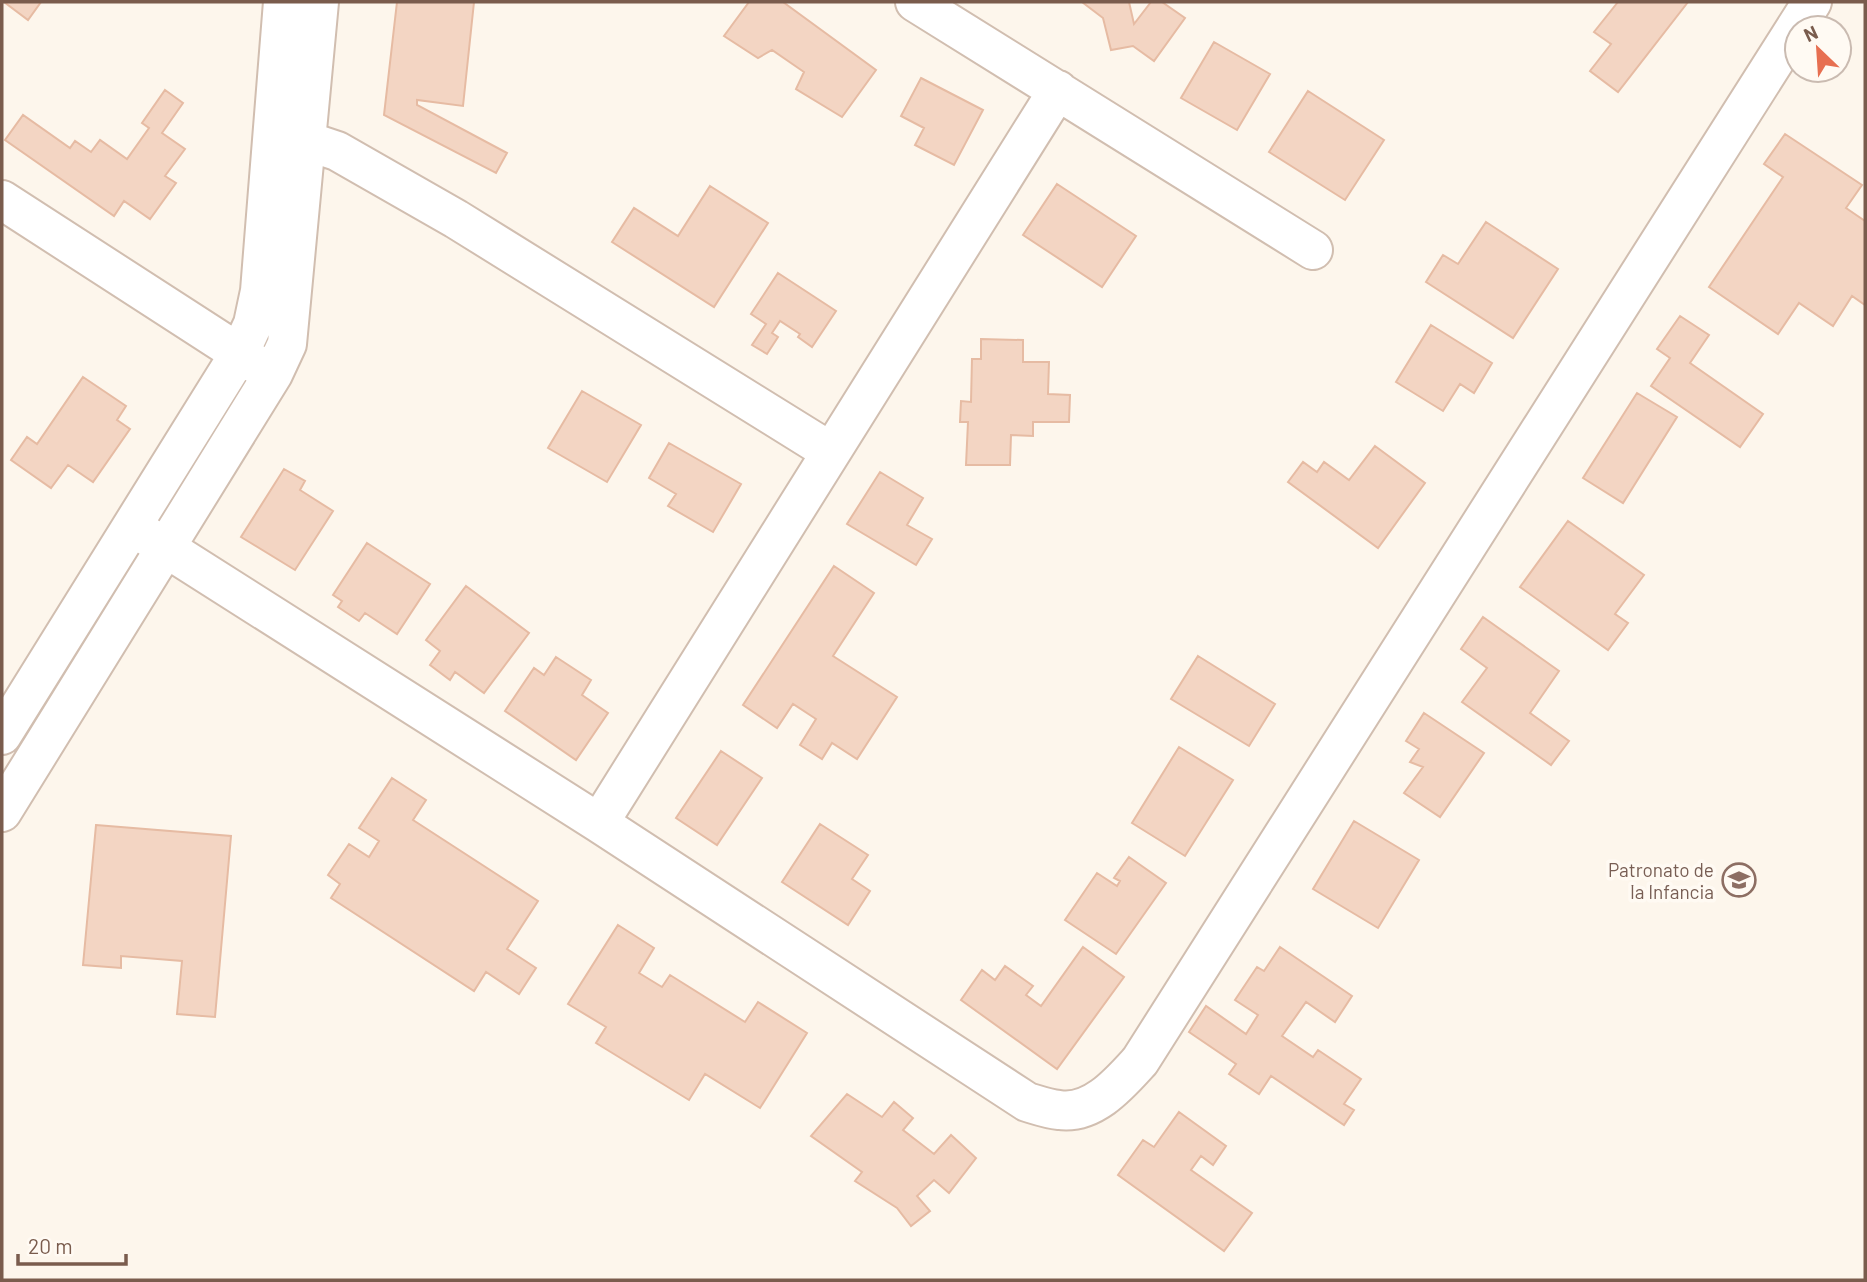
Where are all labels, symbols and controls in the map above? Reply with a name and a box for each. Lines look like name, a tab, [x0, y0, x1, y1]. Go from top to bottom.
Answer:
north arrow	[1783, 14, 1853, 84]
text: N	[1800, 20, 1821, 46]
place label: Patronato de la Infancia	[1608, 858, 1714, 903]
school or university icon: Patronato de la Infancia	[1720, 861, 1758, 899]
scale bar	[18, 1222, 126, 1266]
text: 20 m	[28, 1233, 73, 1258]

